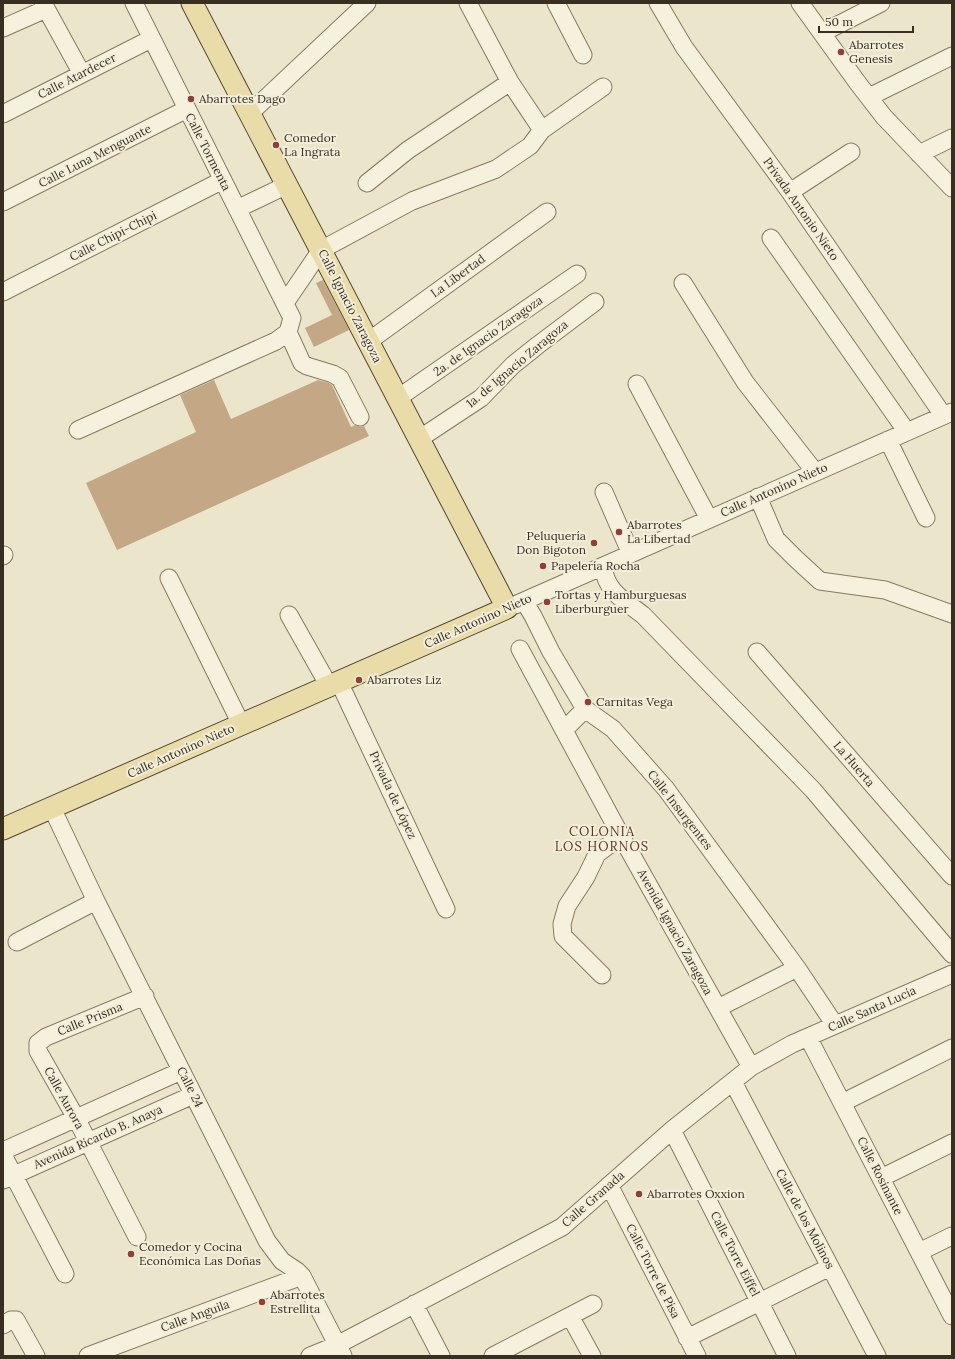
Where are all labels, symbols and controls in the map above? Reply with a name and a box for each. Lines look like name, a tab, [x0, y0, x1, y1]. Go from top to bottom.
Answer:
scale bar	[819, 8, 913, 34]
text: 50 m	[825, 14, 853, 29]
place label: Abarrotes Genesis	[848, 37, 904, 66]
marker: Abarrotes Genesis	[836, 47, 846, 57]
street label: Calle Atardecer	[35, 49, 119, 102]
place label: Abarrotes Dago	[198, 91, 286, 106]
marker: Abarrotes Dago	[186, 94, 196, 104]
street label: Calle Tormenta	[182, 110, 234, 193]
street label: Calle Luna Menguante	[36, 120, 154, 191]
place label: Comedor La Ingrata	[284, 130, 340, 159]
marker: Comedor La Ingrata	[271, 140, 281, 150]
street label: Privada Antonio Nieto	[760, 154, 843, 263]
street label: Calle Chipi-Chipi	[67, 207, 159, 264]
street label: Calle Ignacio Zaragoza	[315, 246, 386, 365]
street label: La Libertad	[428, 251, 488, 300]
street label: 2a. de Ignacio Zaragoza	[430, 292, 545, 379]
street label: 1a. de Ignacio Zaragoza	[463, 317, 571, 411]
street label: Calle Antonino Nieto	[718, 459, 830, 520]
place label: Abarrotes La Libertad	[626, 517, 691, 546]
marker: Abarrotes La Libertad	[614, 527, 624, 537]
place label: Peluquería Don Bigoton	[516, 528, 586, 557]
marker: Peluquería Don Bigoton	[589, 538, 599, 548]
place label: Papelería Rocha	[551, 558, 640, 573]
marker: Papelería Rocha	[538, 561, 548, 571]
place label: Tortas y Hamburguesas Liberburguer	[555, 587, 687, 616]
street label: Calle Antonino Nieto	[422, 590, 534, 651]
marker: Tortas y Hamburguesas Liberburguer	[542, 597, 552, 607]
place label: Abarrotes Liz	[366, 672, 441, 687]
marker: Abarrotes Liz	[354, 675, 364, 685]
place label: Carnitas Vega	[596, 694, 673, 709]
marker: Carnitas Vega	[583, 697, 593, 707]
street label: Calle Antonino Nieto	[125, 720, 237, 781]
street label: La Huerta	[831, 738, 878, 790]
street label: Privada de López	[367, 749, 420, 841]
street label: Calle Insurgentes	[645, 767, 716, 853]
district label: COLONIA LOS HORNOS	[555, 823, 649, 855]
street label: Avenida Ignacio Zaragoza	[634, 865, 716, 997]
street label: Calle Santa Lucía	[825, 982, 918, 1035]
street label: Calle Prisma	[55, 999, 125, 1038]
street label: Calle Aurora	[41, 1064, 88, 1132]
street label: Calle 24	[174, 1064, 207, 1110]
street label: Avenida Ricardo B. Anaya	[30, 1101, 165, 1172]
street label: Calle Rosinante	[854, 1134, 907, 1218]
street label: Calle de los Molinos	[773, 1166, 838, 1272]
street label: Calle Granada	[558, 1167, 627, 1230]
place label: Abarrotes Oxxion	[646, 1186, 745, 1201]
marker: Abarrotes Oxxion	[634, 1189, 644, 1199]
street label: Calle Torre Eiffel	[708, 1209, 763, 1299]
street label: Calle Torre de Pisa	[623, 1221, 684, 1321]
place label: Comedor y Cocina Económica Las Doñas	[139, 1239, 261, 1268]
marker: Comedor y Cocina Económica Las Doñas	[126, 1249, 136, 1259]
place label: Abarrotes Estrellita	[269, 1287, 325, 1316]
street label: Calle Anguila	[158, 1296, 231, 1335]
marker: Abarrotes Estrellita	[257, 1297, 267, 1307]

